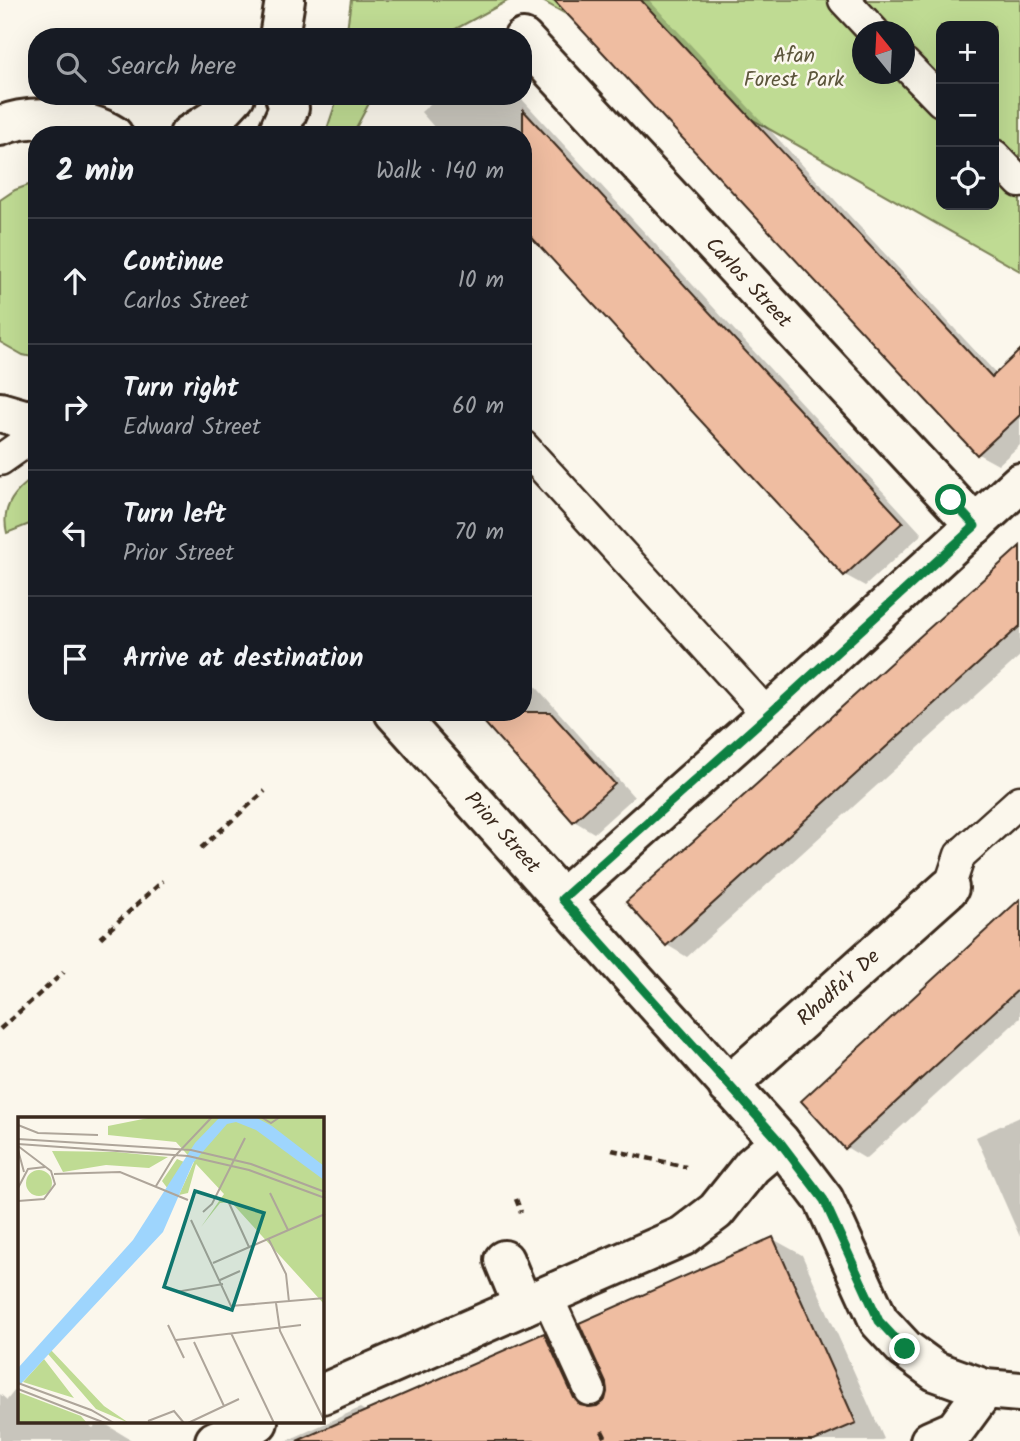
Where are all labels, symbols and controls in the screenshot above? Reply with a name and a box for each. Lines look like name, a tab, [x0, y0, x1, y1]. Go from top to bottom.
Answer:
north arrow	[852, 21, 915, 84]
map controls	[936, 21, 999, 210]
button: +	[936, 21, 999, 84]
search box	[28, 28, 532, 105]
park label: Afan Forest Park	[744, 40, 844, 97]
text: Search here	[108, 46, 236, 88]
icon: search	[52, 48, 90, 86]
button: −	[936, 84, 999, 147]
button: locate	[936, 147, 999, 210]
text: 2 min	[56, 148, 134, 196]
text: Walk · 140 m	[376, 154, 504, 190]
street label: Carlos Street	[697, 230, 800, 337]
text: Continue	[123, 242, 224, 284]
icon: ahead	[56, 262, 94, 300]
text: 10 m	[458, 263, 504, 299]
text: Carlos Street	[123, 284, 249, 320]
text: Turn right	[123, 368, 239, 410]
icon: right	[56, 388, 94, 426]
text: 60 m	[452, 389, 504, 425]
text: Edward Street	[123, 410, 261, 446]
route start	[935, 484, 966, 515]
text: Turn left	[123, 494, 226, 536]
icon: left	[56, 514, 94, 552]
text: 70 m	[454, 515, 504, 551]
text: Prior Street	[123, 536, 234, 572]
text: Arrive at destination	[123, 638, 363, 680]
icon: arrive	[56, 640, 94, 678]
street label: Prior Street	[456, 784, 549, 882]
street label: Rhodfa'r De	[790, 941, 889, 1035]
inset map	[18, 1117, 324, 1424]
route end	[889, 1333, 920, 1364]

